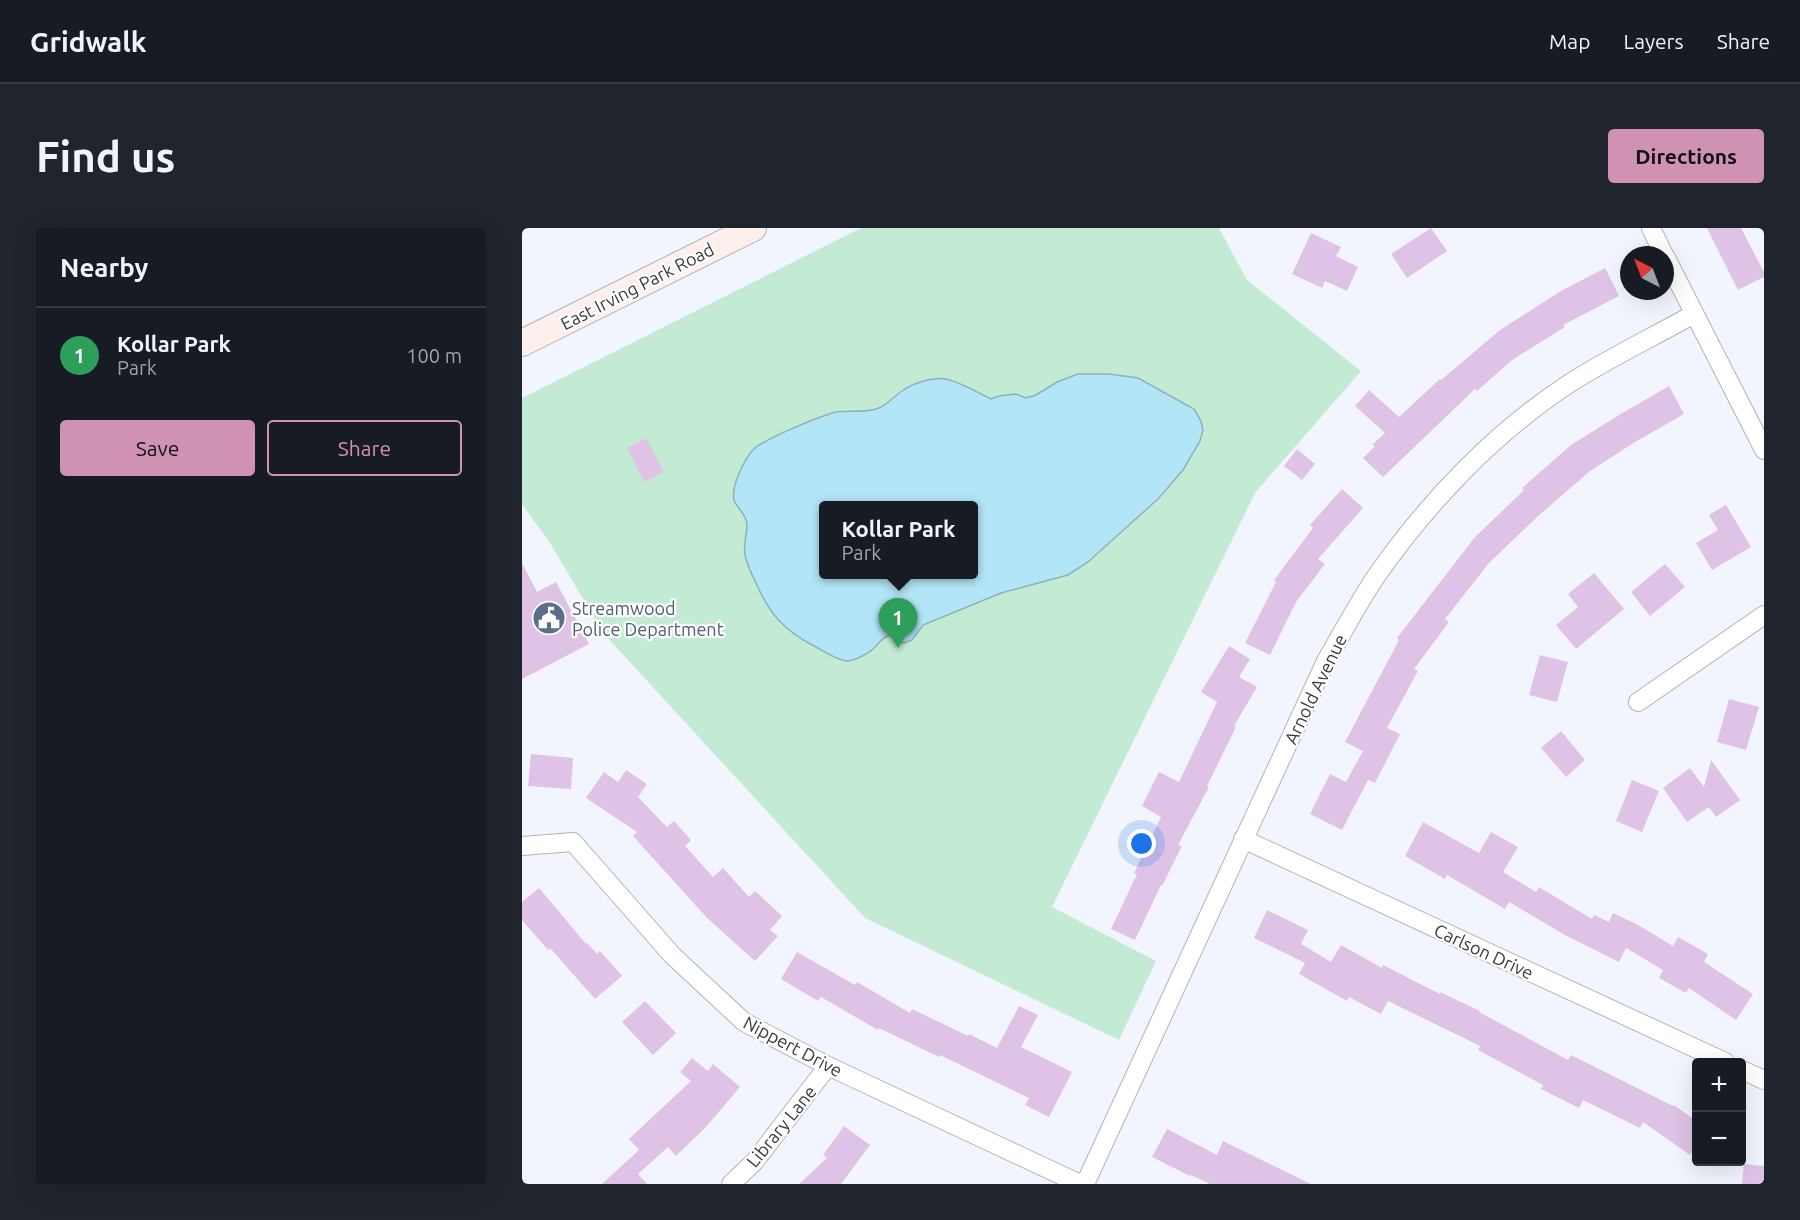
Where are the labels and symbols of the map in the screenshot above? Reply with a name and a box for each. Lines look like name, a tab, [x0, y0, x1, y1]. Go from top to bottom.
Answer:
street label: East Irving Park Road	[557, 239, 717, 333]
north arrow	[1620, 246, 1674, 300]
place label: Streamwood Police Department	[572, 598, 724, 639]
pin: 1	[878, 598, 917, 648]
public building icon: Streamwood Police Department	[531, 600, 567, 636]
street label: Arnold Avenue	[1280, 631, 1350, 747]
your location	[1127, 829, 1156, 858]
street label: Carlson Drive	[1431, 919, 1537, 983]
street label: Nippert Drive	[740, 1012, 846, 1080]
street label: Library Lane	[742, 1081, 820, 1171]

